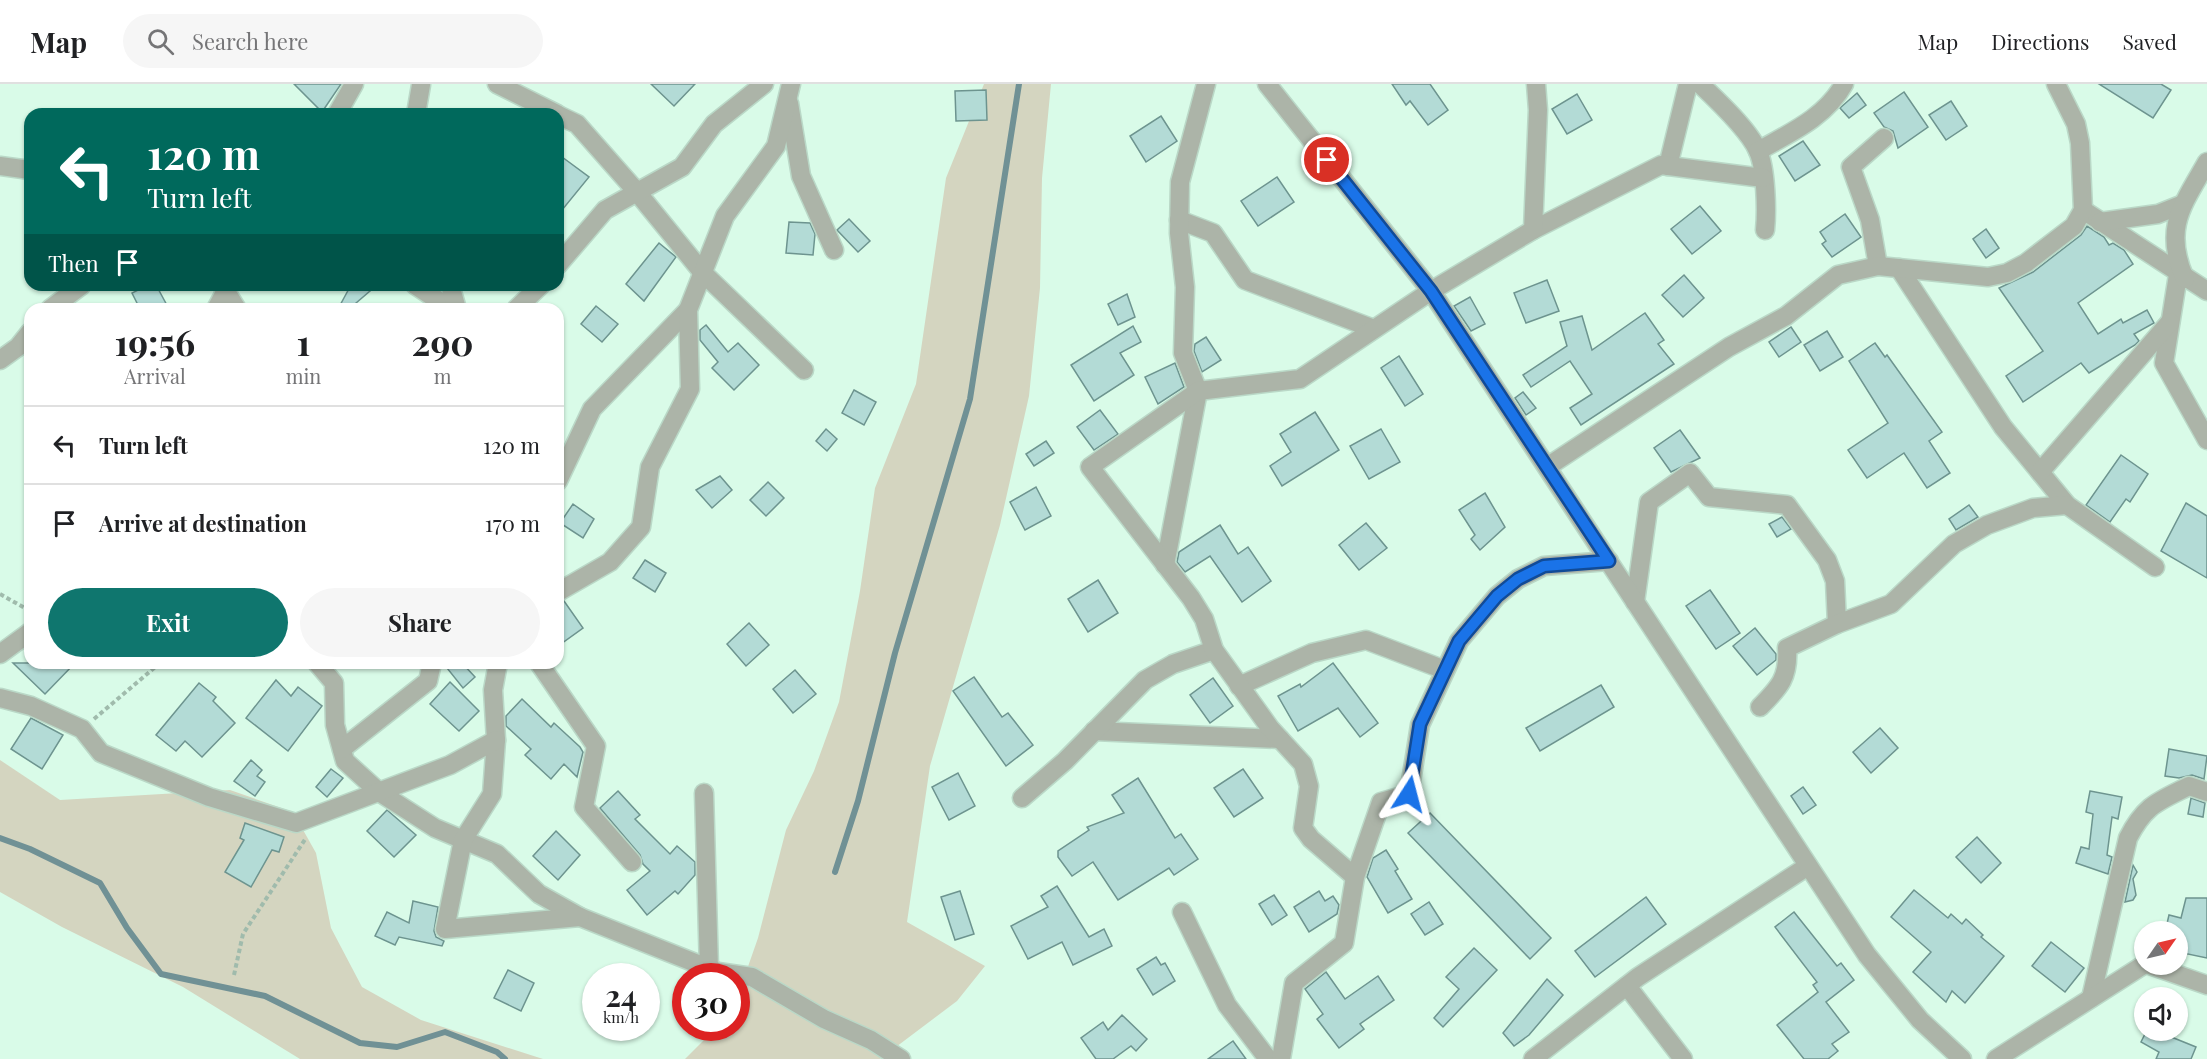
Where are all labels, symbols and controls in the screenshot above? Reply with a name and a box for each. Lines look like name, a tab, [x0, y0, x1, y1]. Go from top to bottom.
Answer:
search box	[123, 14, 543, 68]
text: Map	[30, 23, 87, 60]
icon: search	[144, 25, 177, 58]
text: Search here	[192, 26, 308, 56]
text: Map	[1917, 27, 1958, 55]
text: Directions	[1991, 27, 2089, 55]
text: Saved	[2122, 27, 2177, 55]
text: 120 m	[147, 125, 260, 181]
icon: left	[48, 132, 126, 210]
pin	[1301, 134, 1352, 185]
icon: arrive	[1310, 143, 1343, 176]
text: Turn left	[147, 179, 251, 215]
icon: arrive	[111, 246, 144, 279]
text: Then	[48, 248, 99, 278]
text: 19:56	[114, 317, 195, 365]
text: 1	[297, 317, 310, 365]
text: 290	[412, 317, 474, 365]
text: Arrival	[124, 362, 186, 389]
text: min	[286, 362, 321, 389]
text: m	[434, 362, 451, 389]
icon: left	[48, 429, 81, 462]
text: Turn left	[99, 430, 188, 460]
text: 120 m	[483, 430, 540, 460]
icon: arrive	[48, 507, 81, 540]
text: Arrive at destination	[99, 508, 307, 538]
text: 170 m	[485, 508, 540, 538]
button: Exit	[48, 588, 288, 657]
button: Share	[300, 588, 540, 657]
position arrow	[1377, 762, 1441, 826]
north arrow	[2134, 921, 2188, 975]
map controls	[2134, 921, 2188, 1041]
speed limit sign: 30	[672, 963, 750, 1041]
text: 24	[605, 975, 637, 1015]
button: sound	[2134, 987, 2188, 1041]
text: km/h	[603, 1007, 639, 1027]

